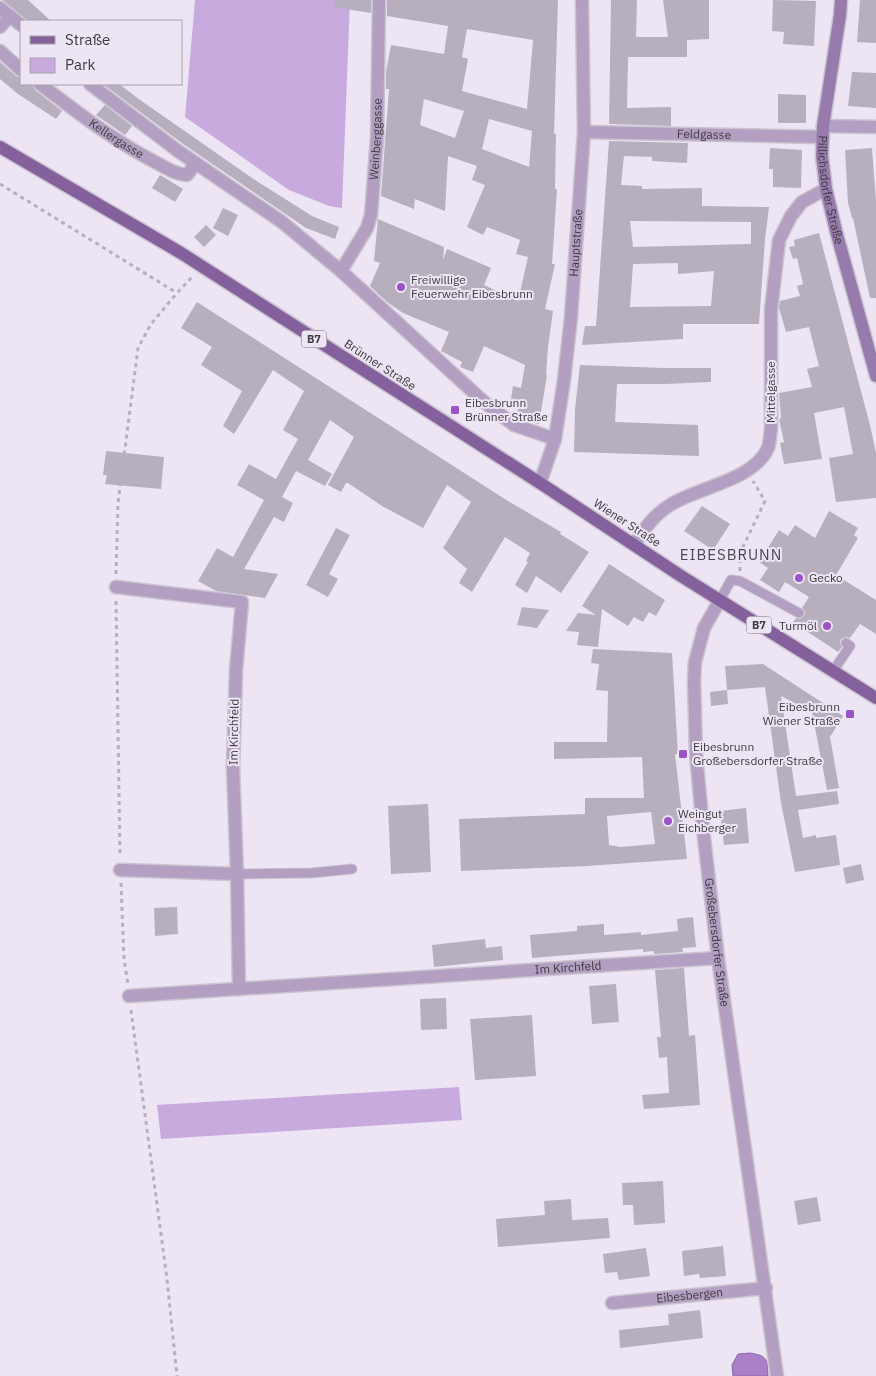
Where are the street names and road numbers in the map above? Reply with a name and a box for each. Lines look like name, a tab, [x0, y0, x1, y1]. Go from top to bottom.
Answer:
street label: Weinberggasse	[366, 98, 385, 181]
street label: Kellergasse	[86, 115, 147, 162]
street label: Feldgasse	[677, 126, 732, 142]
street label: Pillichsdorfer Straße	[815, 135, 847, 246]
street label: Hauptstraße	[566, 208, 586, 277]
road number: B7	[302, 330, 326, 348]
street label: Brünner Straße	[341, 336, 419, 394]
street label: Mittelgasse	[763, 361, 778, 423]
street label: Wiener Straße	[591, 495, 664, 550]
road number: B7	[746, 616, 772, 634]
street label: Im Kirchfeld	[225, 699, 242, 765]
street label: Großebersdorfer Straße	[702, 877, 733, 1008]
street label: Im Kirchfeld	[534, 958, 602, 977]
street label: Eibesbergen	[656, 1284, 724, 1306]

